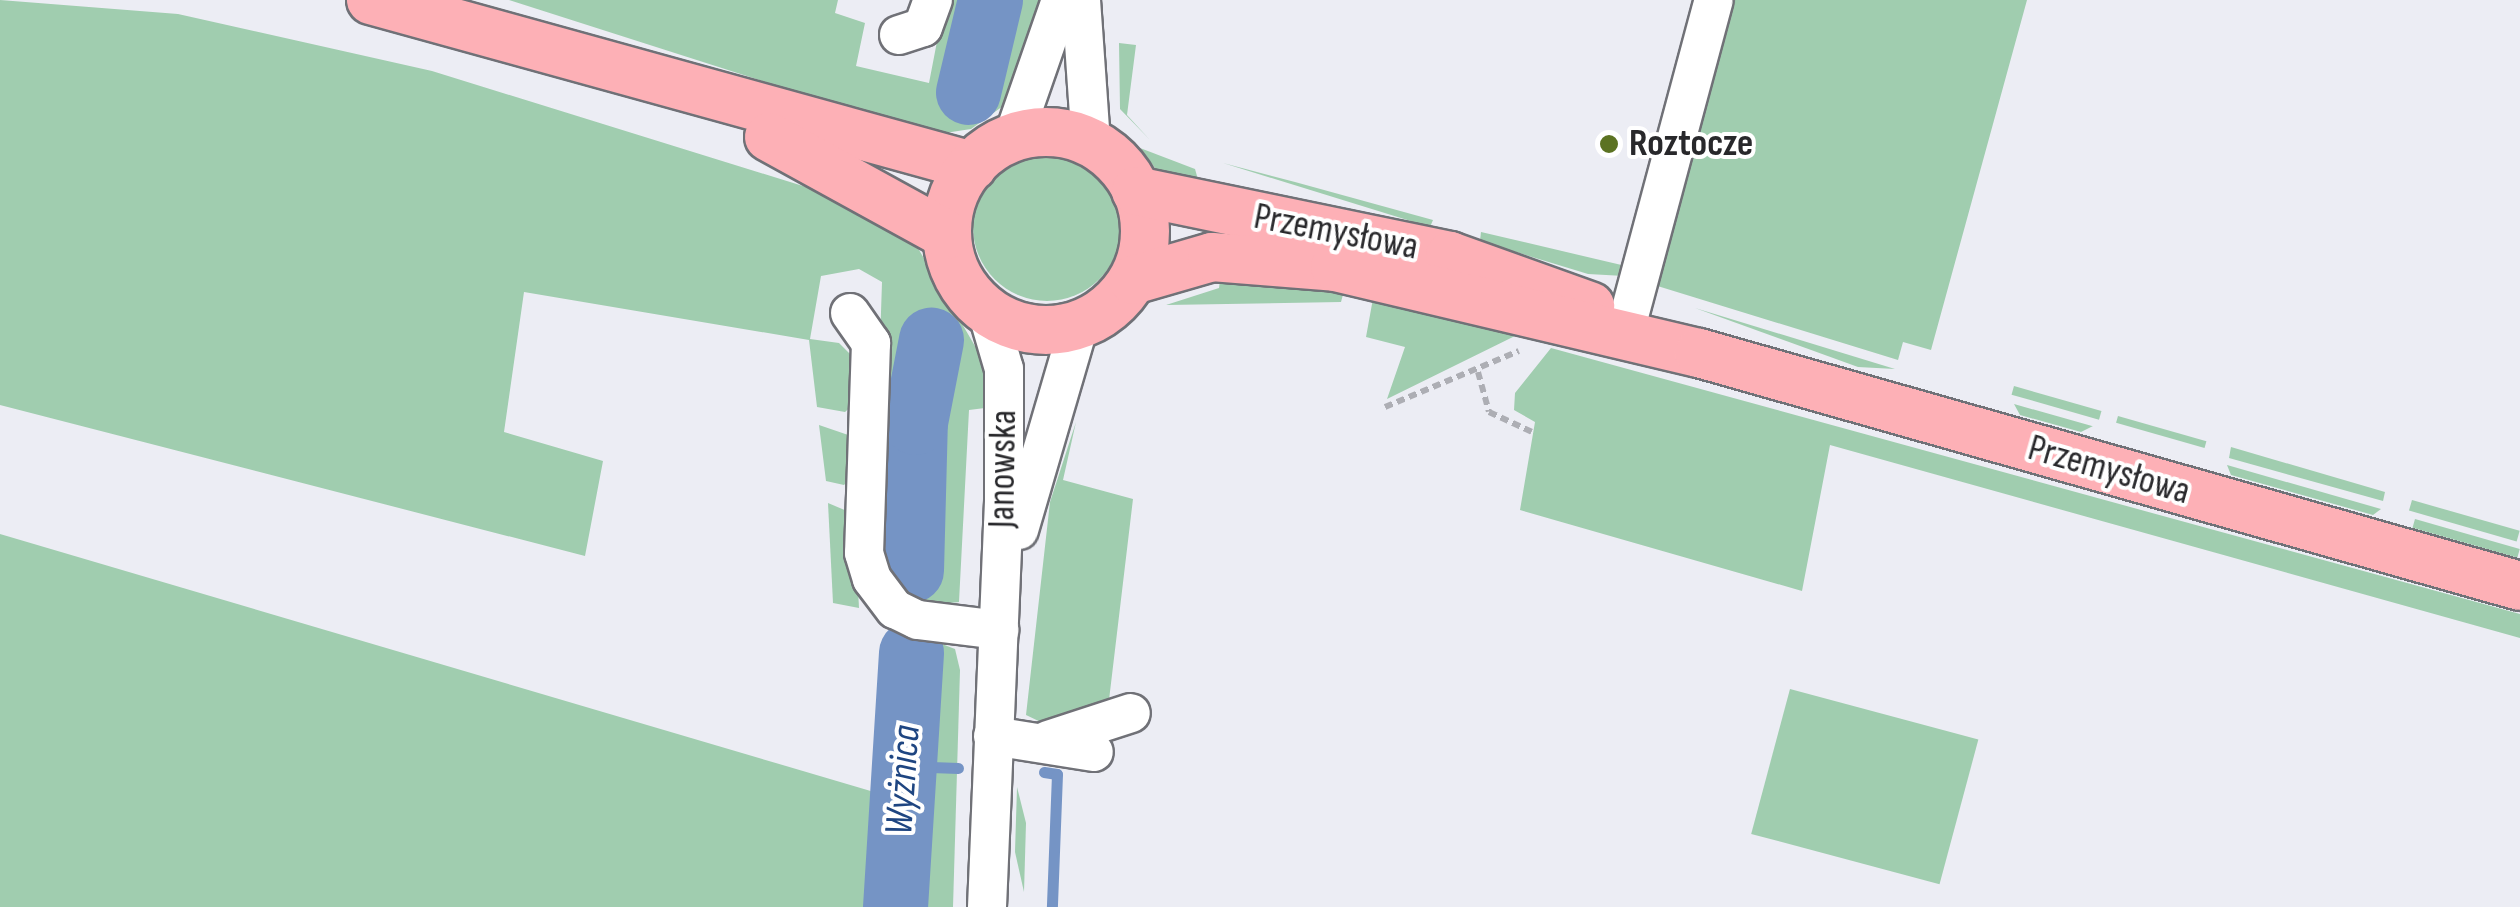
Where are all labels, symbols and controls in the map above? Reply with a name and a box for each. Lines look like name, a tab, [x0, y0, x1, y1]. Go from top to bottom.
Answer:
place label: Roztocze	[1629, 121, 1753, 167]
marker: Roztocze	[1598, 133, 1620, 155]
street label: Przemysłowa	[1250, 194, 1422, 270]
street label: Janowska	[979, 409, 1027, 529]
street label: Przemysłowa	[2023, 425, 2195, 515]
water label: Wyżnica	[875, 723, 931, 837]

